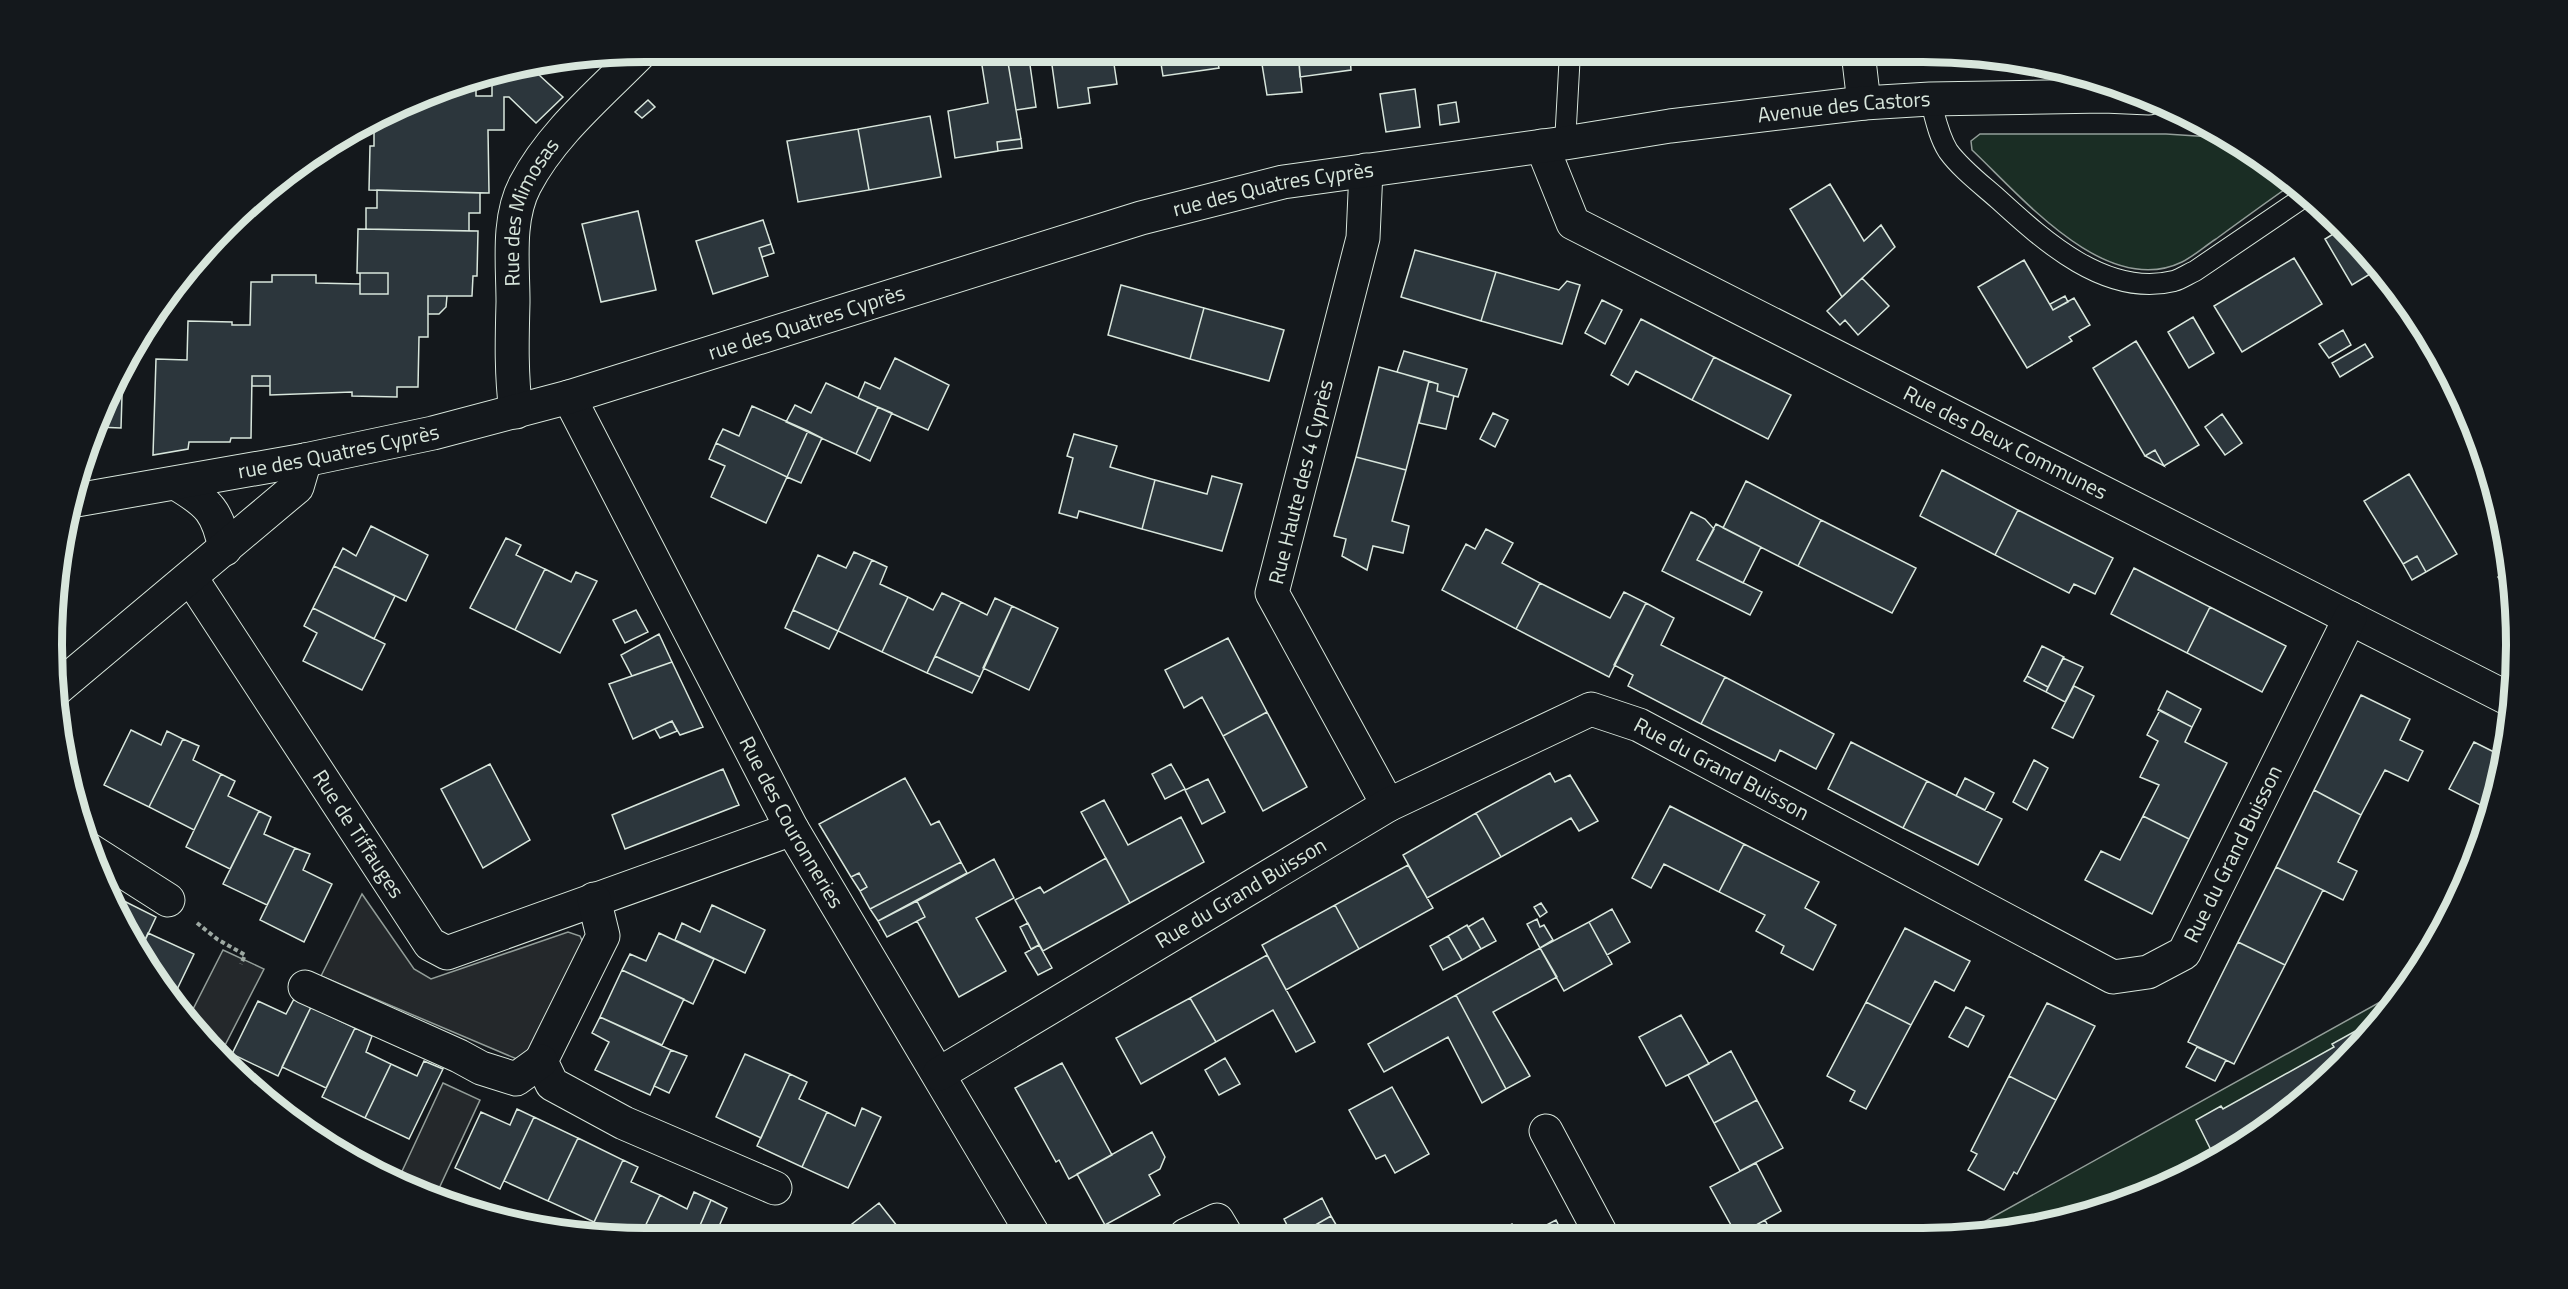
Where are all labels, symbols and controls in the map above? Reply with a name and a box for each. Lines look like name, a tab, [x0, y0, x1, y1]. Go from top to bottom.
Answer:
street label: Avenue des Castors	[1756, 82, 1931, 131]
street label: Rue des Mimosas	[495, 130, 566, 287]
street label: rue des Quatres Cyprès	[1169, 153, 1376, 224]
street label: rue des Quatres Cyprès	[704, 276, 909, 368]
street label: Rue Haute des 4 Cyprès	[1259, 376, 1341, 587]
street label: Rue des Deux Communes	[1898, 377, 2113, 507]
street label: rue des Quatres Cyprès	[235, 415, 443, 486]
street label: Rue du Grand Buisson	[1629, 708, 1815, 828]
street label: Rue des Couronneries	[732, 730, 853, 914]
street label: Rue du Grand Buisson	[2175, 759, 2290, 948]
street label: Rue de Tiffauges	[305, 763, 413, 904]
street label: Rue du Grand Buisson	[1149, 829, 1332, 956]

